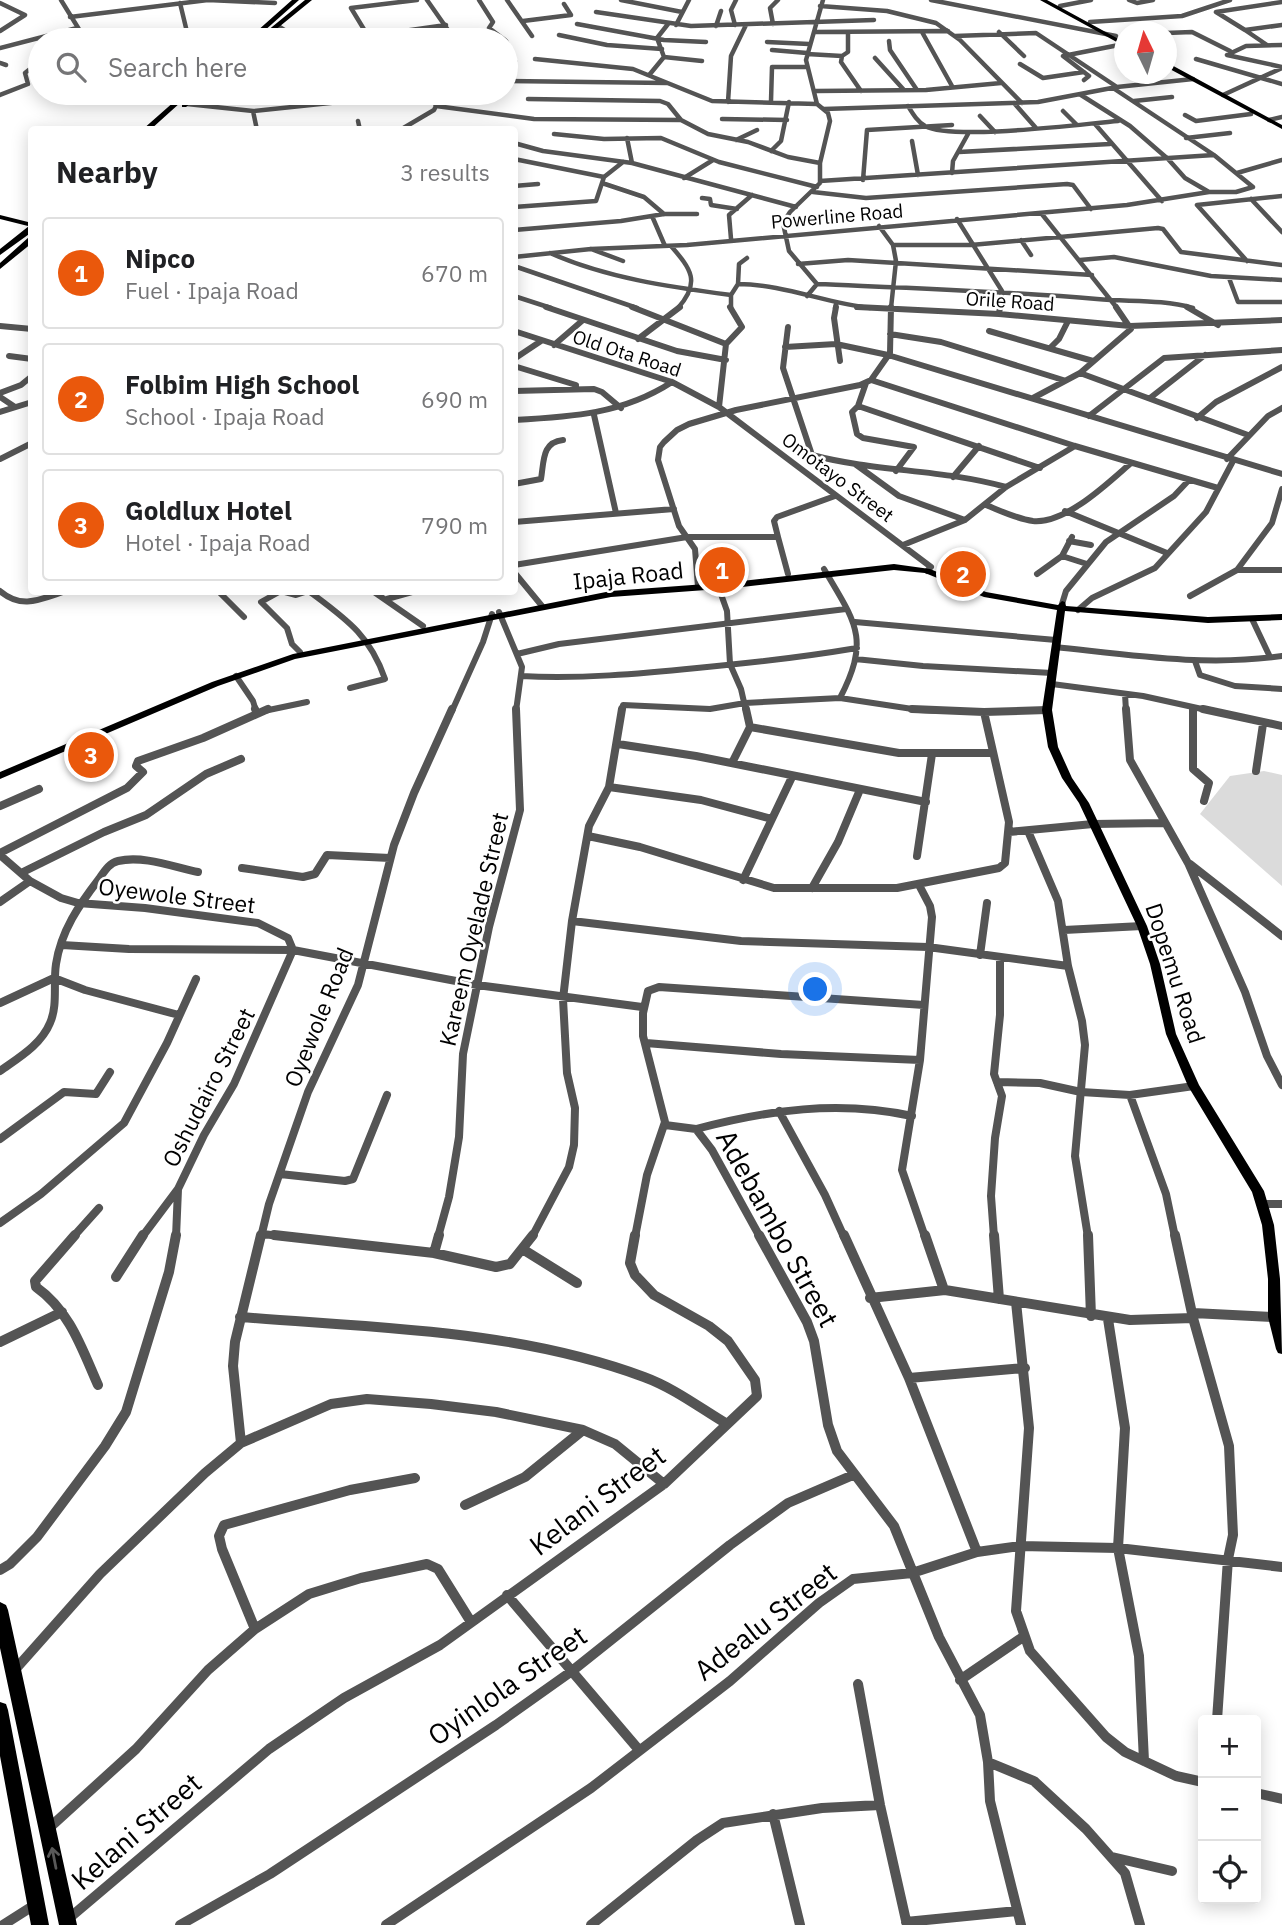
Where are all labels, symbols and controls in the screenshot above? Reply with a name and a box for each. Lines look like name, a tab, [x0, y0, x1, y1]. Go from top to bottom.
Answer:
north arrow	[1114, 21, 1177, 84]
search box	[28, 28, 518, 105]
icon: search	[52, 48, 90, 86]
text: Search here	[108, 50, 247, 84]
text: Nearby	[56, 152, 158, 191]
text: 3 results	[400, 157, 490, 187]
street label: Powerline Road	[770, 198, 904, 234]
text: Nipco	[125, 241, 195, 275]
text: 1	[74, 258, 88, 288]
text: 670 m	[421, 258, 488, 288]
text: Fuel · Ipaja Road	[125, 275, 299, 305]
street label: Orile Road	[965, 286, 1055, 316]
street label: Old Ota Road	[570, 324, 684, 382]
text: Folbim High School	[125, 367, 359, 401]
text: 2	[74, 384, 88, 414]
text: 690 m	[421, 384, 488, 414]
text: School · Ipaja Road	[125, 401, 325, 431]
street label: Omotayo Street	[777, 427, 899, 527]
text: Goldlux Hotel	[125, 493, 292, 527]
text: 3	[74, 510, 88, 540]
text: 790 m	[421, 510, 488, 540]
text: Hotel · Ipaja Road	[125, 527, 311, 557]
pin: 1	[699, 544, 745, 596]
pin: 2	[940, 548, 986, 600]
street label: Ipaja Road	[571, 554, 685, 596]
pin: 3	[68, 729, 114, 781]
street label: Kareem Oyelade Street	[432, 809, 514, 1049]
street label: Oyewole Street	[97, 870, 257, 920]
street label: Dopemu Road	[1139, 899, 1213, 1047]
street label: Oyewole Road	[276, 943, 360, 1091]
your location	[798, 972, 832, 1006]
street label: Oshudairo Street	[155, 1002, 261, 1172]
street label: Adebambo Street	[708, 1123, 848, 1333]
street label: Kelani Street	[521, 1437, 673, 1563]
street label: Adealu Street	[686, 1554, 844, 1688]
street label: Oyinlola Street	[420, 1617, 594, 1753]
map controls	[1198, 1715, 1261, 1904]
button: +	[1198, 1715, 1261, 1778]
street label: Kelani Street	[63, 1764, 209, 1898]
button: −	[1198, 1778, 1261, 1841]
button: locate	[1198, 1841, 1261, 1904]
one-way arrow	[47, 1847, 60, 1870]

